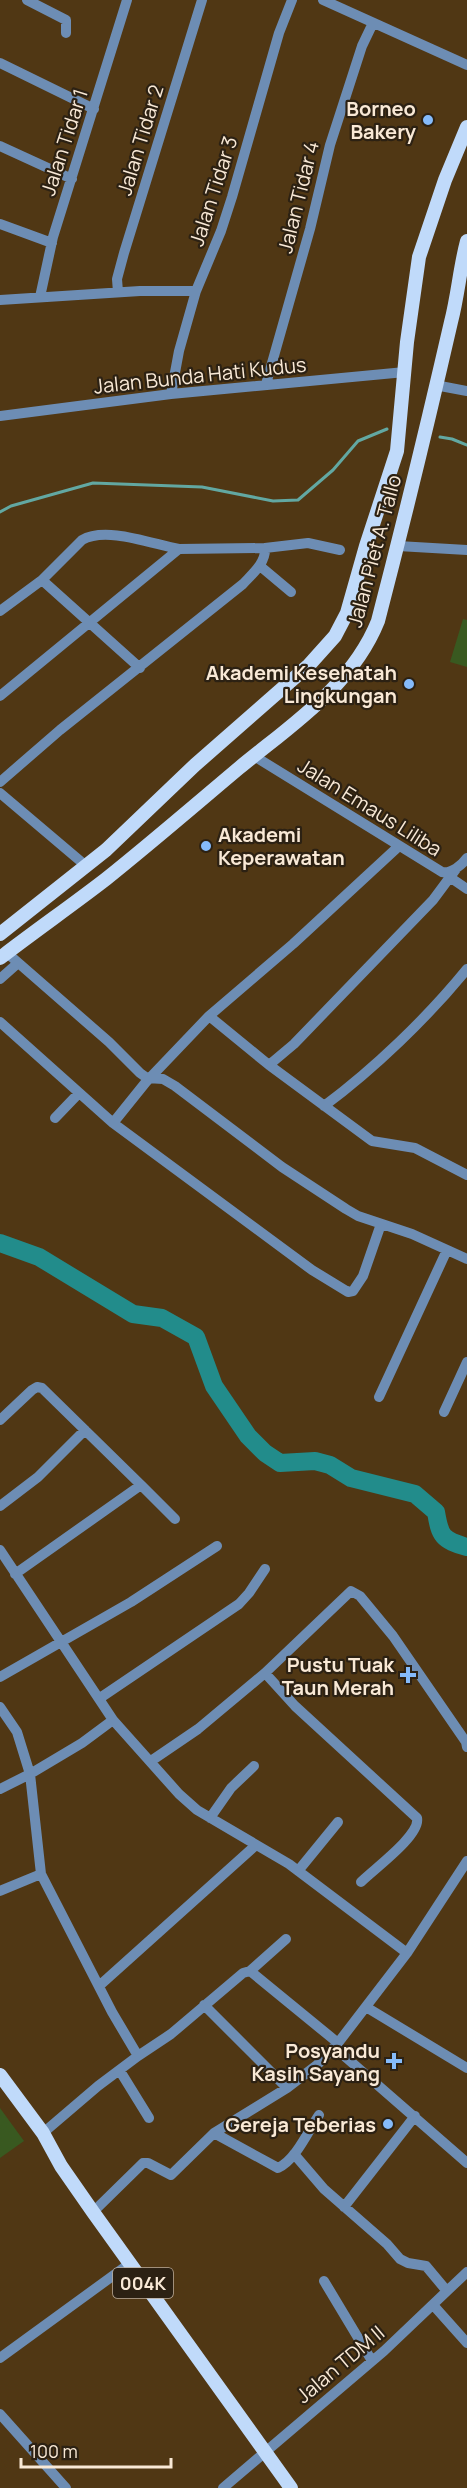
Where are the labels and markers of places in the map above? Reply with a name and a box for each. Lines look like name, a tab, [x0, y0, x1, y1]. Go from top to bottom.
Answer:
place label: Borneo Bakery	[346, 95, 417, 145]
marker: Borneo Bakery	[421, 113, 435, 127]
place label: Akademi Kesehatah Lingkungan	[206, 659, 397, 709]
marker: Akademi Kesehatah Lingkungan	[402, 677, 416, 691]
place label: Akademi Keperawatan	[218, 821, 345, 871]
marker: Akademi Keperawatan	[199, 839, 213, 853]
place label: Pustu Tuak Taun Merah	[282, 1651, 395, 1701]
marker: Pustu Tuak Taun Merah	[399, 1666, 417, 1684]
place label: Posyandu Kasih Sayang	[251, 2037, 380, 2087]
marker: Posyandu Kasih Sayang	[385, 2052, 403, 2070]
place label: Gereja Teberias	[225, 2111, 376, 2138]
marker: Gereja Teberias	[381, 2117, 395, 2131]

